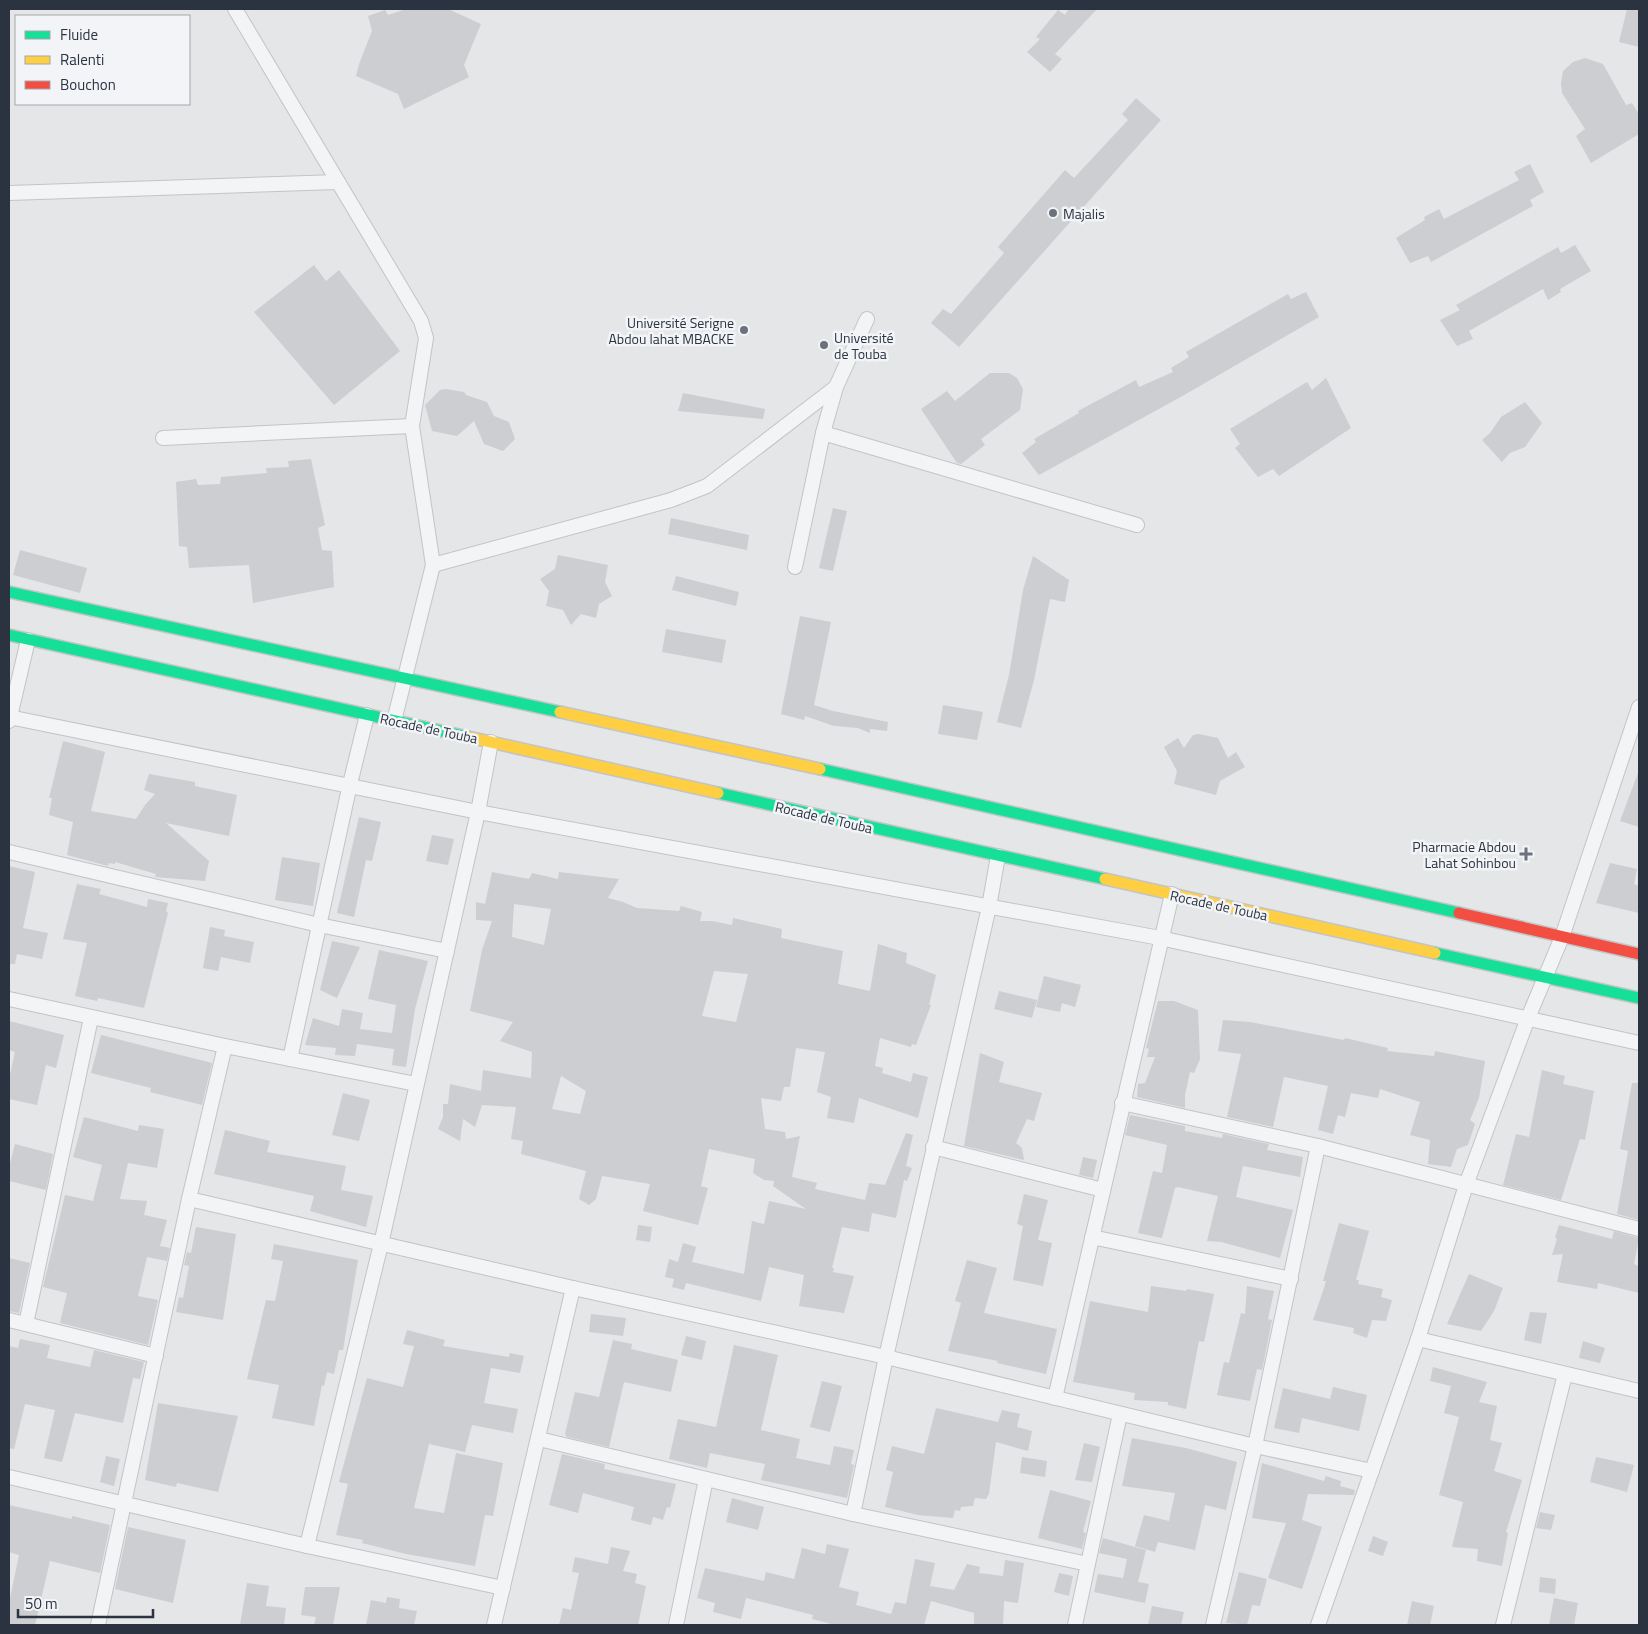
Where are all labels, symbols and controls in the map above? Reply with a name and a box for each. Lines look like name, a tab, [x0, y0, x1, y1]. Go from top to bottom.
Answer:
legend	[15, 15, 190, 105]
text: Fluide	[60, 23, 98, 46]
text: Ralenti	[60, 48, 104, 71]
text: Bouchon	[60, 73, 116, 96]
place label: Majalis	[1063, 203, 1105, 224]
marker: Majalis	[1047, 207, 1059, 219]
place label: Université Serigne Abdou lahat MBACKE	[608, 312, 734, 349]
marker: Université Serigne Abdou lahat MBACKE	[738, 324, 750, 336]
place label: Université de Touba	[834, 327, 894, 364]
marker: Université de Touba	[818, 339, 830, 351]
street label: Rocade de Touba	[378, 707, 480, 749]
street label: Rocade de Touba	[773, 796, 875, 838]
place label: Pharmacie Abdou Lahat Sohinbou	[1412, 836, 1516, 873]
marker: Pharmacie Abdou Lahat Sohinbou	[1520, 848, 1532, 860]
street label: Rocade de Touba	[1168, 884, 1270, 926]
scale bar	[18, 1586, 152, 1618]
text: 50 m	[25, 1592, 58, 1615]

